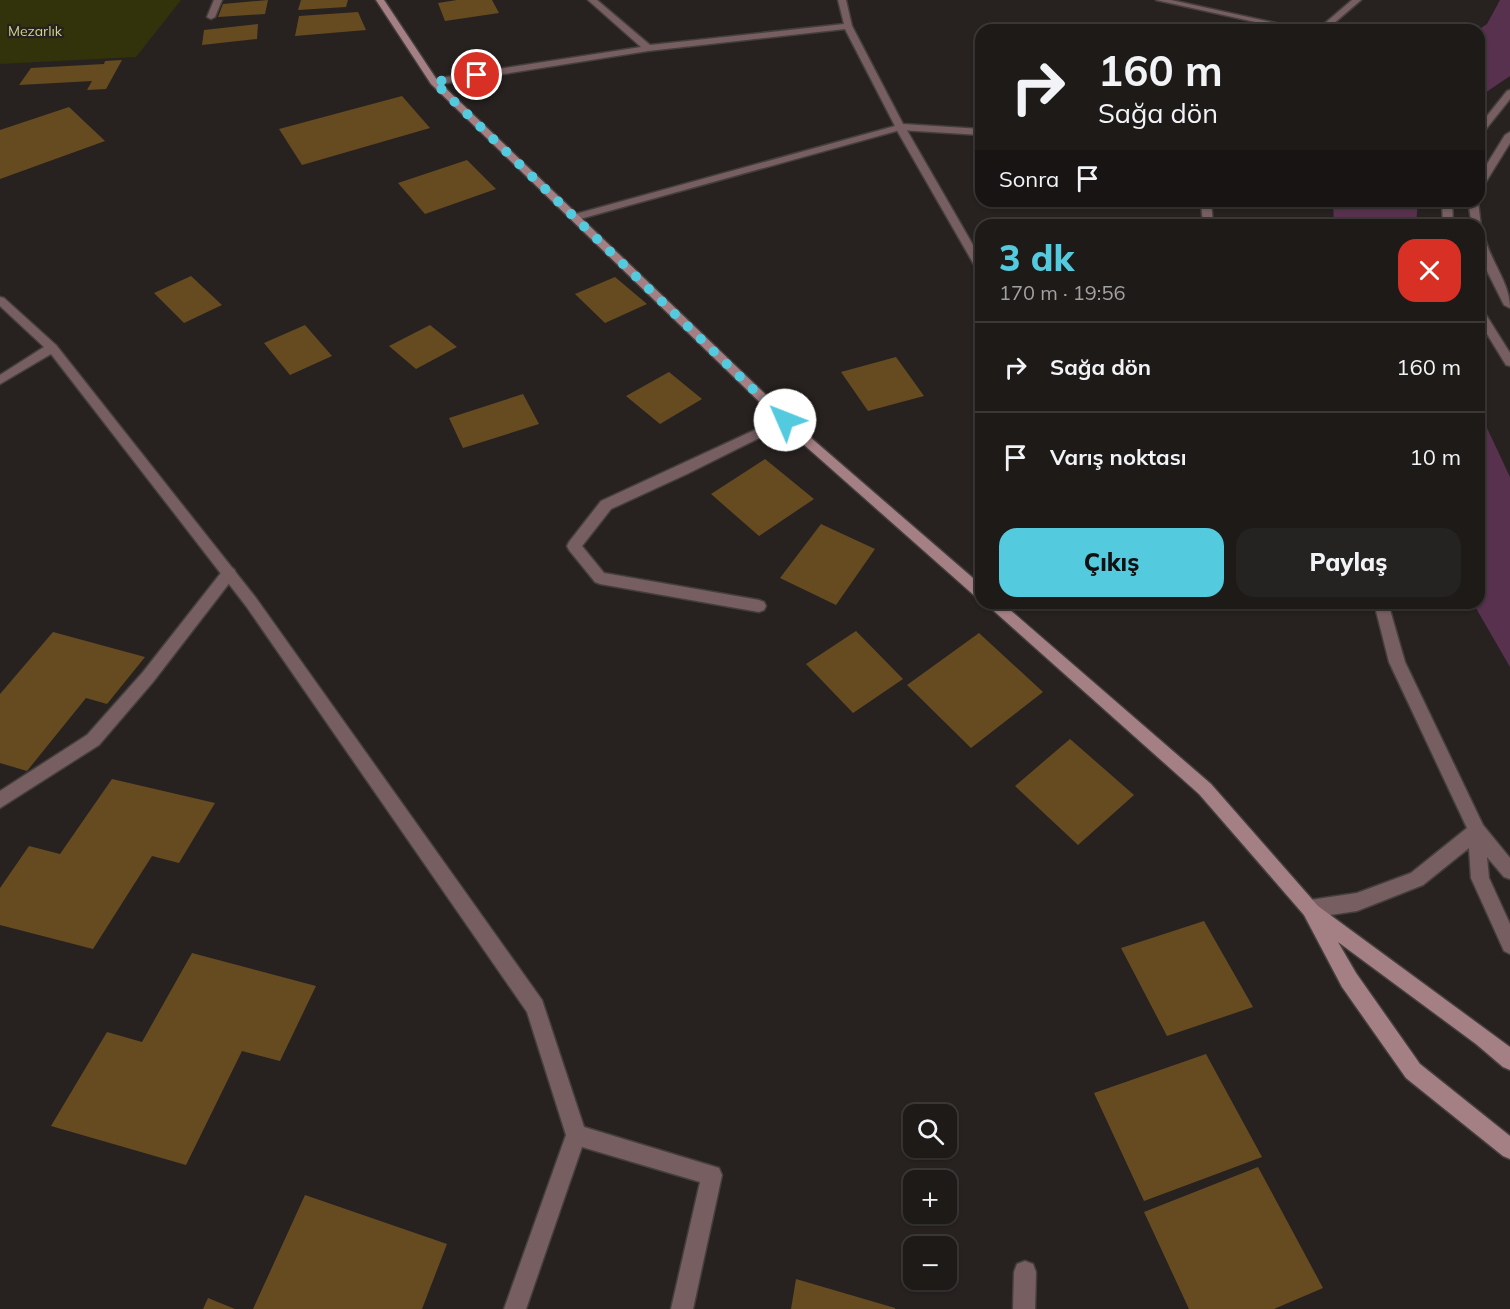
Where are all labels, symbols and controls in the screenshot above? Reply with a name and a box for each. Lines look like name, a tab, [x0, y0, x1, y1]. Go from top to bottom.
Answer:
park label: Mezarlık	[8, 22, 63, 40]
text: 160 m	[1098, 44, 1223, 97]
icon: right	[999, 48, 1077, 126]
pin	[451, 49, 502, 100]
icon: arrive	[460, 58, 493, 91]
text: Sağa dön	[1098, 96, 1218, 130]
icon: arrive	[1071, 162, 1104, 195]
text: Sonra	[999, 165, 1059, 193]
text: 3 dk	[999, 235, 1074, 280]
button: close	[1398, 239, 1461, 302]
text: 170 m · 19:56	[999, 280, 1125, 305]
icon: right	[999, 351, 1032, 384]
text: Sağa dön	[1050, 353, 1151, 381]
text: 160 m	[1396, 353, 1461, 381]
position arrow	[753, 388, 817, 452]
icon: arrive	[999, 441, 1032, 474]
text: Varış noktası	[1050, 443, 1186, 471]
text: 10 m	[1410, 443, 1461, 471]
button: Çıkış	[999, 528, 1224, 597]
button: Paylaş	[1236, 528, 1461, 597]
map controls	[903, 1104, 957, 1290]
button: search	[903, 1104, 957, 1158]
button: +	[903, 1170, 957, 1224]
button: −	[903, 1236, 957, 1290]

